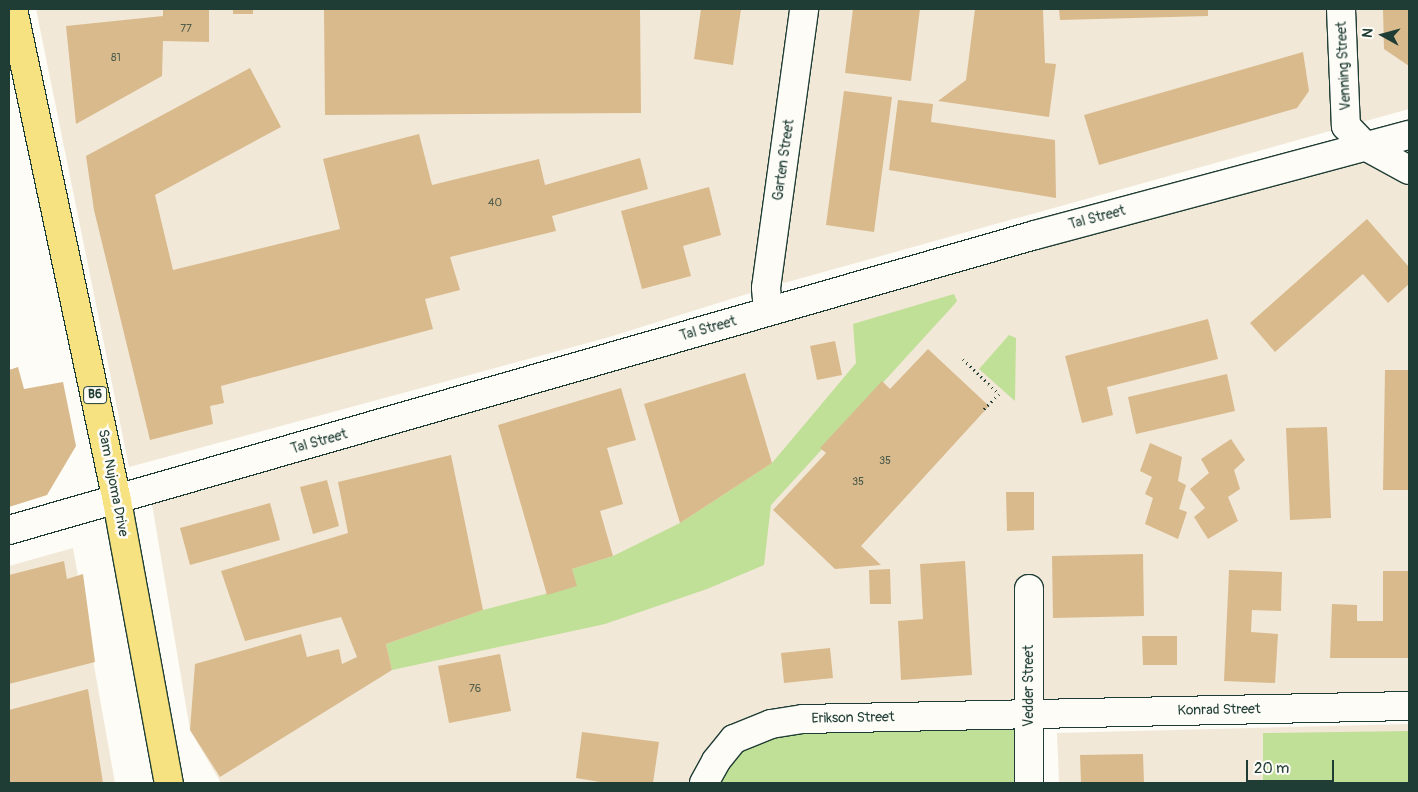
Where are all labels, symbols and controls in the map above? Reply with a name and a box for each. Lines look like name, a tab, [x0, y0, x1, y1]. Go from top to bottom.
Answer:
north arrow	[1358, 10, 1408, 60]
street label: Venning Street	[1333, 21, 1355, 111]
house number: 77	[180, 22, 192, 36]
text: N	[1359, 27, 1377, 39]
house number: 81	[111, 51, 121, 65]
street label: Garten Street	[770, 118, 798, 202]
house number: 40	[488, 196, 502, 210]
street label: Tal Street	[1067, 202, 1127, 234]
street label: Tal Street	[678, 313, 738, 345]
road number: B6	[82, 386, 108, 404]
street label: Tal Street	[289, 426, 349, 458]
street label: Sam Nujoma Drive	[94, 428, 132, 538]
house number: 35	[879, 454, 891, 468]
house number: 35	[852, 475, 864, 489]
street label: Vedder Street	[1021, 645, 1037, 727]
house number: 76	[469, 682, 481, 696]
street label: Konrad Street	[1177, 701, 1261, 719]
street label: Erikson Street	[811, 709, 895, 727]
scale bar	[1248, 750, 1336, 782]
text: 20 m	[1254, 759, 1289, 778]

